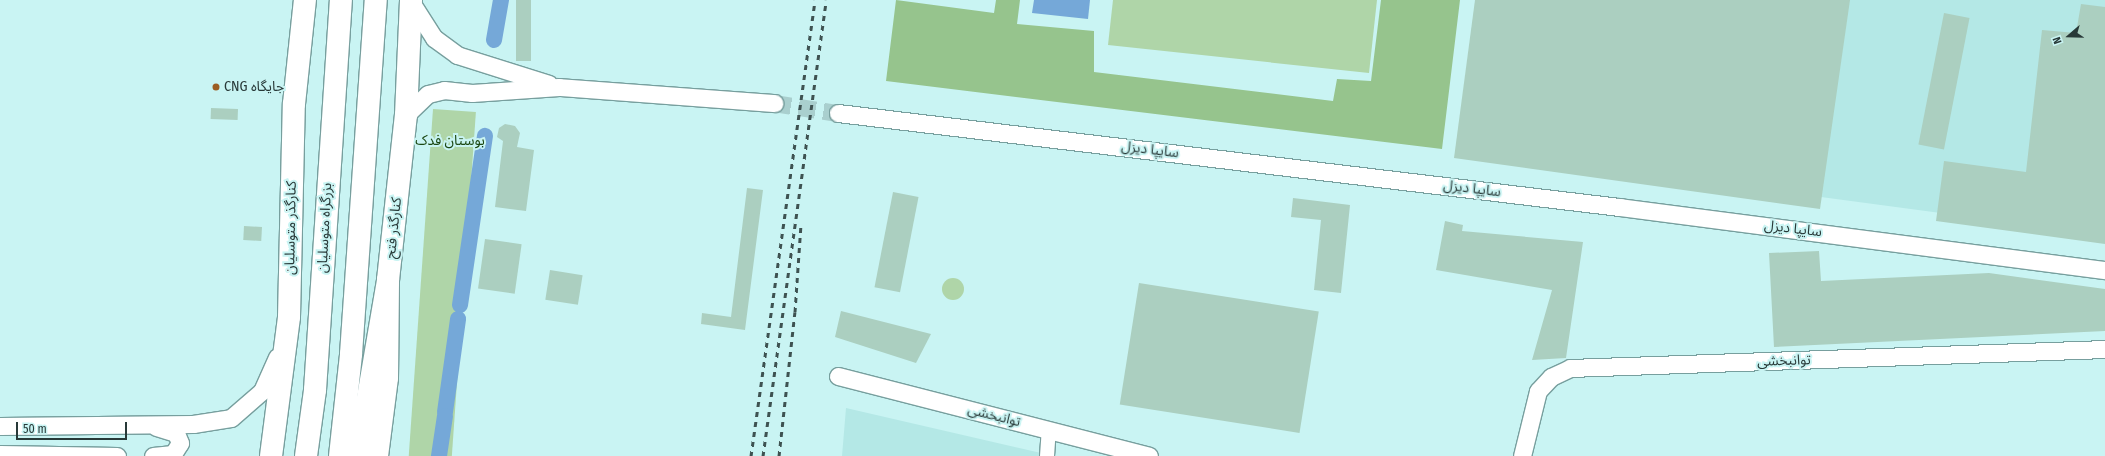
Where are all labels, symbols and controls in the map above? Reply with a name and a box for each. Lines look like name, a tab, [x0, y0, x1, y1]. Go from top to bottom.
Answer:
north arrow	[2049, 16, 2089, 56]
text: N	[2050, 35, 2064, 46]
place label: CNG جایگاه	[224, 79, 284, 95]
marker: CNG جایگاه	[211, 82, 221, 92]
park label: بوستان فدک	[415, 133, 485, 149]
street label: سایپا دیزل	[1120, 138, 1180, 162]
street label: سایپا دیزل	[1442, 177, 1502, 201]
street label: کنارگذر متوسلیان	[282, 181, 300, 275]
street label: بزرگراه متوسلیان	[314, 182, 336, 274]
street label: کنارگذر فتح	[382, 197, 406, 259]
street label: سایپا دیزل	[1763, 217, 1823, 241]
street label: توانبخشی	[1757, 352, 1811, 370]
street label: توانبخشی	[966, 401, 1022, 431]
scale bar	[18, 414, 129, 440]
text: 50 m	[23, 422, 47, 436]

